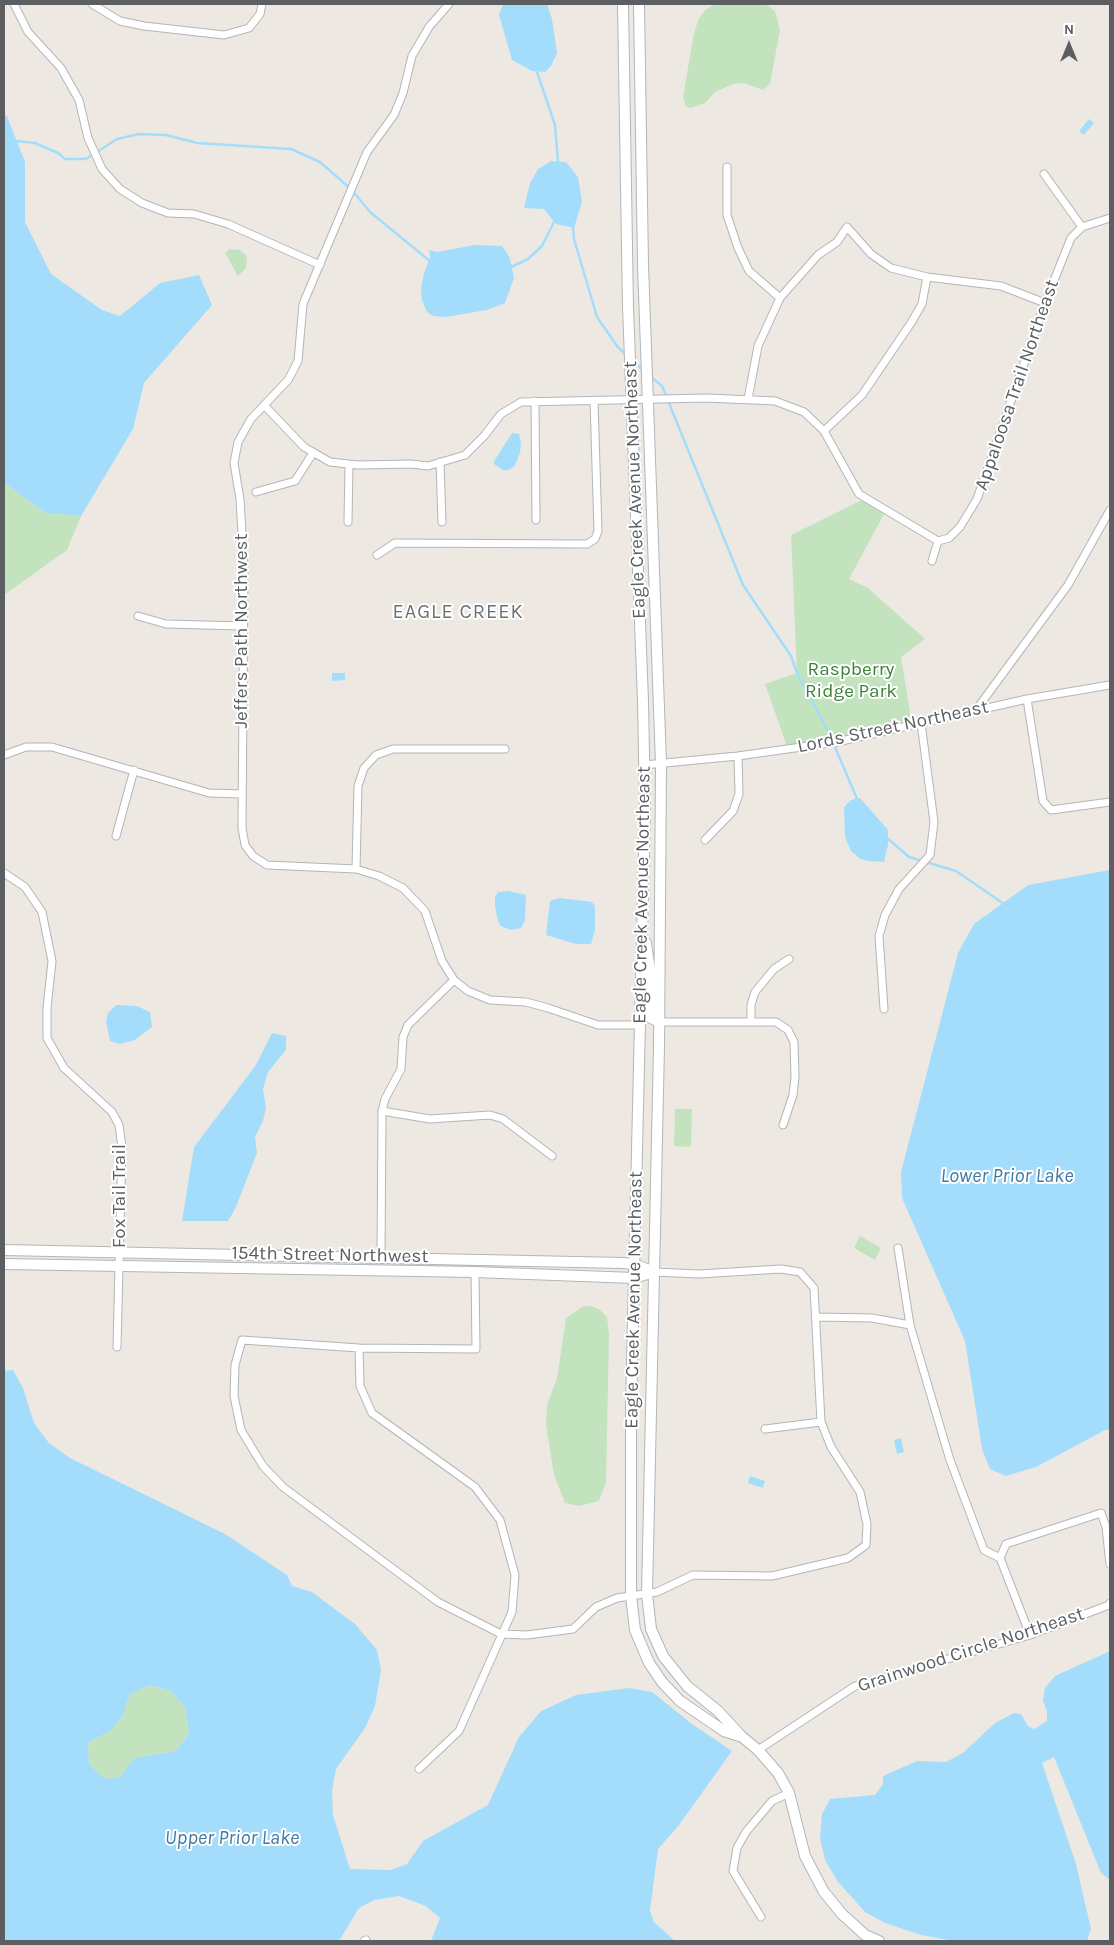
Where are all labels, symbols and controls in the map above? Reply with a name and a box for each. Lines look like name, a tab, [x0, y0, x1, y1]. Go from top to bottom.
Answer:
north arrow	[1044, 20, 1094, 70]
text: N	[1064, 21, 1074, 38]
street label: Appaloosa Trail Northeast	[970, 276, 1064, 494]
street label: Eagle Creek Avenue Northeast	[619, 361, 651, 619]
street label: Jeffers Path Northwest	[231, 533, 253, 729]
district label: EAGLE CREEK	[391, 600, 525, 624]
park label: Raspberry Ridge Park	[805, 659, 897, 703]
street label: Lords Street Northeast	[795, 696, 991, 758]
street label: Eagle Creek Avenue Northeast	[628, 766, 656, 1024]
street label: Fox Tail Trail	[109, 1144, 131, 1248]
water label: Lower Prior Lake	[941, 1164, 1073, 1188]
street label: Eagle Creek Avenue Northeast	[620, 1171, 648, 1429]
street label: 154th Street Northwest	[231, 1242, 429, 1268]
street label: Grainwood Circle Northeast	[855, 1603, 1087, 1697]
water label: Upper Prior Lake	[165, 1826, 299, 1850]

